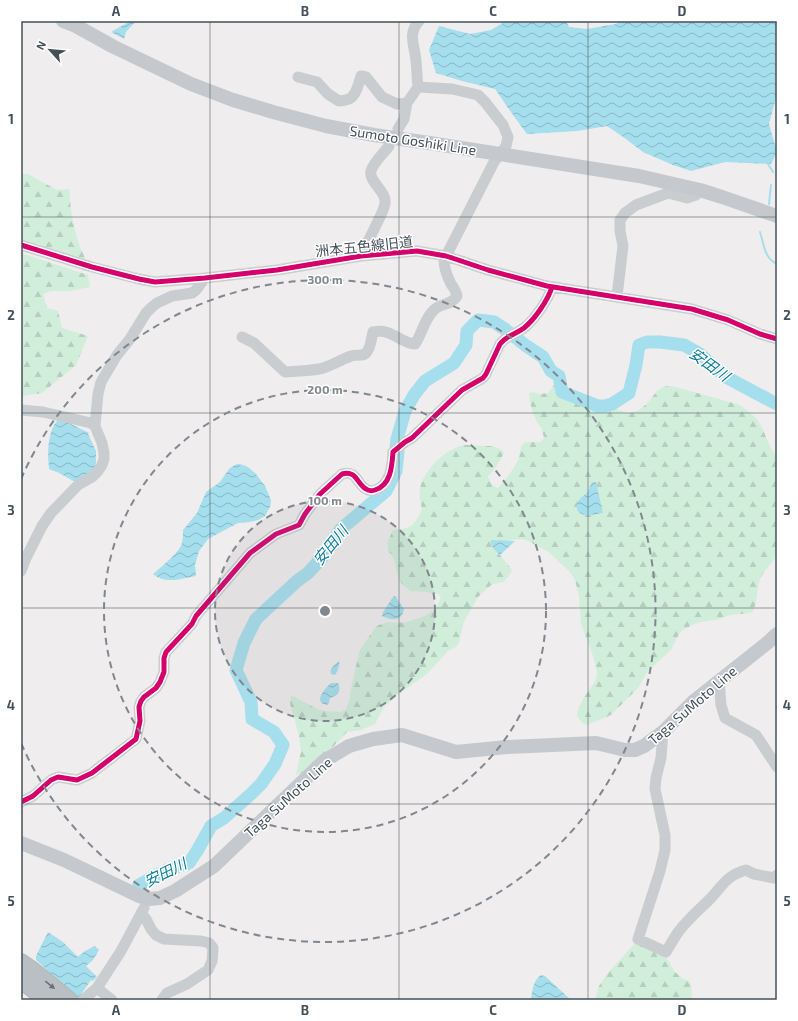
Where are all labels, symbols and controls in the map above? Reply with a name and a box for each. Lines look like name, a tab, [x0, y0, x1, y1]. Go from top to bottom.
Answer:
text: A	[112, 3, 121, 19]
text: B	[301, 3, 309, 19]
text: C	[489, 3, 497, 19]
text: D	[678, 3, 687, 19]
north arrow	[30, 30, 70, 70]
text: N	[33, 39, 48, 52]
text: 1	[8, 111, 14, 127]
text: 1	[784, 111, 790, 127]
street label: Sumoto Goshiki Line	[348, 122, 478, 158]
street label: 洲本五色線旧道	[314, 232, 414, 260]
text: 300 m	[307, 272, 343, 286]
text: 2	[7, 307, 15, 323]
text: 2	[783, 307, 791, 323]
water label: 安田川	[687, 343, 735, 386]
text: 200 m	[307, 382, 343, 396]
text: 100 m	[308, 493, 342, 507]
text: 3	[7, 502, 15, 518]
text: 3	[783, 502, 791, 518]
water label: 安田川	[309, 520, 352, 568]
centre of rings	[318, 604, 332, 618]
street label: Taga SuMoto Line	[644, 662, 740, 748]
text: 4	[7, 697, 15, 713]
text: 4	[783, 697, 791, 713]
street label: Taga SuMoto Line	[241, 753, 335, 841]
water label: 安田川	[141, 853, 191, 890]
text: 5	[7, 893, 15, 909]
text: 5	[783, 893, 791, 909]
one-way arrow	[45, 980, 55, 989]
text: A	[112, 1002, 121, 1018]
text: B	[301, 1002, 309, 1018]
text: C	[489, 1002, 497, 1018]
text: D	[678, 1002, 687, 1018]

